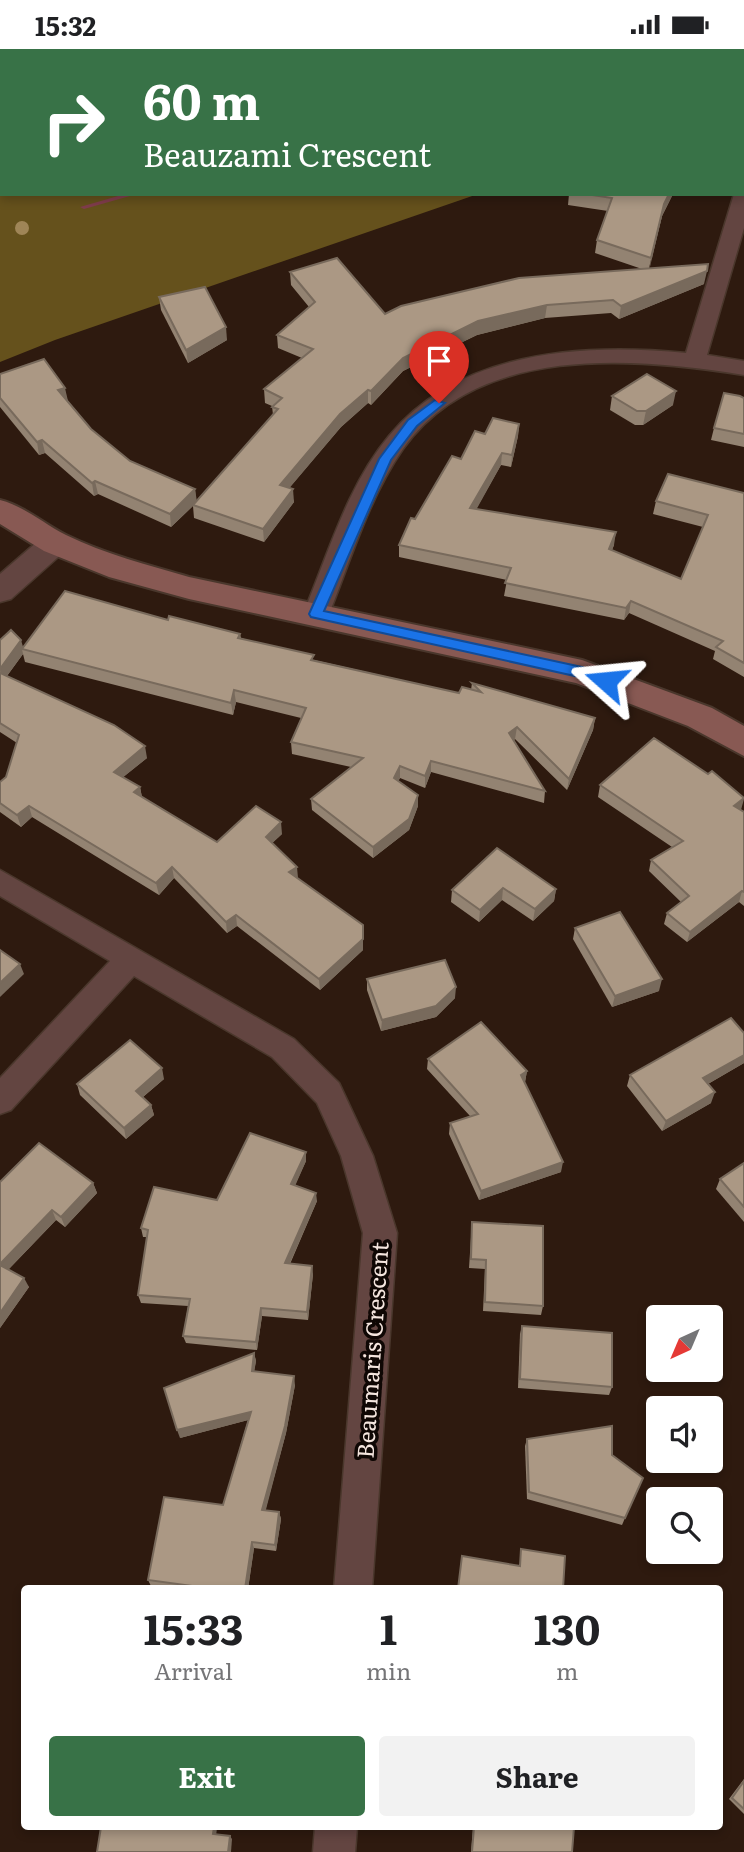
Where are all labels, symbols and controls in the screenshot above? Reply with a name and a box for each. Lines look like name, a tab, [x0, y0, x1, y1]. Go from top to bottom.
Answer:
text: 15:32	[35, 5, 96, 44]
text: 60 m	[143, 62, 260, 135]
icon: right	[28, 77, 119, 168]
text: Beauzami Crescent	[143, 129, 431, 177]
pin	[409, 331, 469, 403]
icon: arrive	[420, 342, 458, 380]
position arrow	[569, 644, 643, 718]
street label: Beaumaris Crescent	[346, 1240, 396, 1459]
north arrow	[646, 1305, 723, 1383]
map controls	[646, 1305, 723, 1564]
button: sound	[646, 1396, 723, 1473]
button: search	[646, 1487, 723, 1564]
text: 15:33	[144, 1596, 243, 1658]
text: 1	[380, 1596, 397, 1658]
text: 130	[534, 1596, 600, 1658]
text: Arrival	[154, 1653, 233, 1687]
text: min	[366, 1653, 411, 1687]
text: m	[556, 1653, 578, 1687]
button: Exit	[49, 1736, 365, 1816]
button: Share	[379, 1736, 695, 1816]

